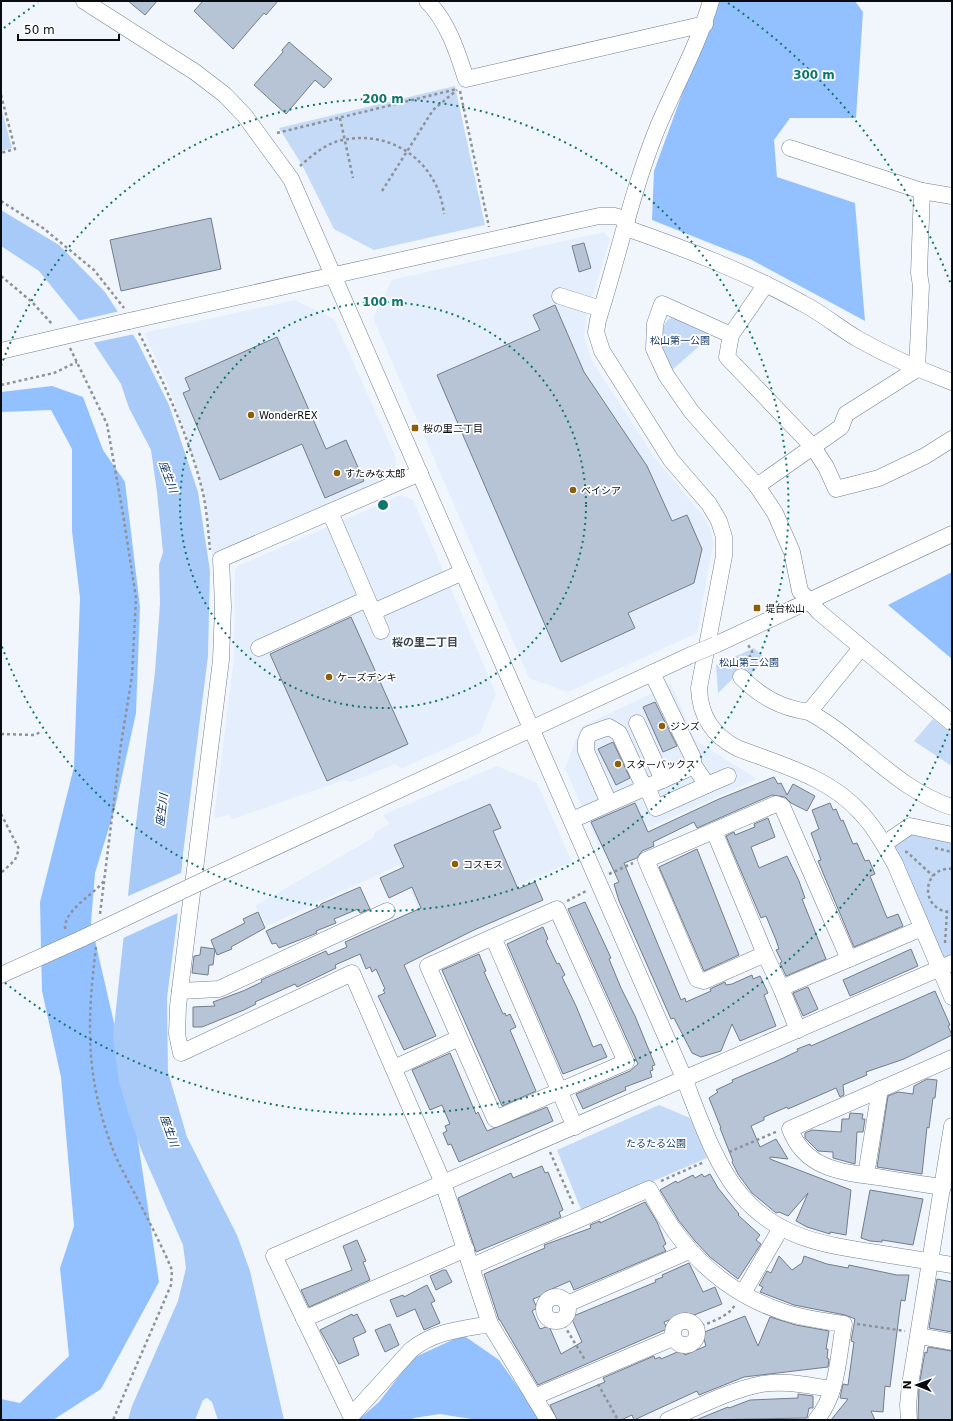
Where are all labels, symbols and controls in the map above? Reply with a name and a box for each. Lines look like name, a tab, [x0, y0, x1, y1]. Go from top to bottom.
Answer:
scale bar	[18, 16, 119, 42]
text: 50 m	[24, 23, 55, 37]
text: 300 m	[793, 68, 835, 82]
text: 200 m	[362, 92, 404, 106]
text: 100 m	[362, 295, 404, 309]
park label: 松山第一公園	[650, 335, 710, 346]
marker: WonderREX	[246, 410, 256, 420]
place label: WonderREX	[259, 410, 318, 421]
marker: 桜の里二丁目	[410, 423, 420, 433]
place label: 桜の里二丁目	[423, 423, 483, 434]
water label: 座生川	[156, 459, 180, 496]
marker: すたみな太郎	[332, 468, 342, 478]
place label: すたみな太郎	[345, 468, 405, 479]
marker: ベイシア	[568, 485, 578, 495]
place label: ベイシア	[581, 485, 621, 496]
centre of rings	[376, 498, 390, 512]
marker: 堤台松山	[752, 603, 762, 613]
place label: 堤台松山	[765, 603, 805, 614]
district label: 桜の里二丁目	[392, 636, 458, 649]
park label: 松山第二公園	[719, 657, 779, 668]
marker: ケーズデンキ	[324, 672, 334, 682]
place label: ケーズデンキ	[337, 672, 397, 683]
marker: ジンズ	[657, 721, 667, 731]
place label: ジンズ	[670, 721, 700, 732]
marker: スターバックス	[613, 759, 623, 769]
place label: スターバックス	[626, 759, 696, 770]
water label: 座生川	[154, 792, 171, 827]
marker: コスモス	[450, 859, 460, 869]
place label: コスモス	[463, 859, 503, 870]
water label: 座生川	[157, 1113, 181, 1150]
park label: たるたる公園	[626, 1138, 686, 1149]
north arrow	[897, 1365, 937, 1405]
text: N	[901, 1380, 914, 1390]

